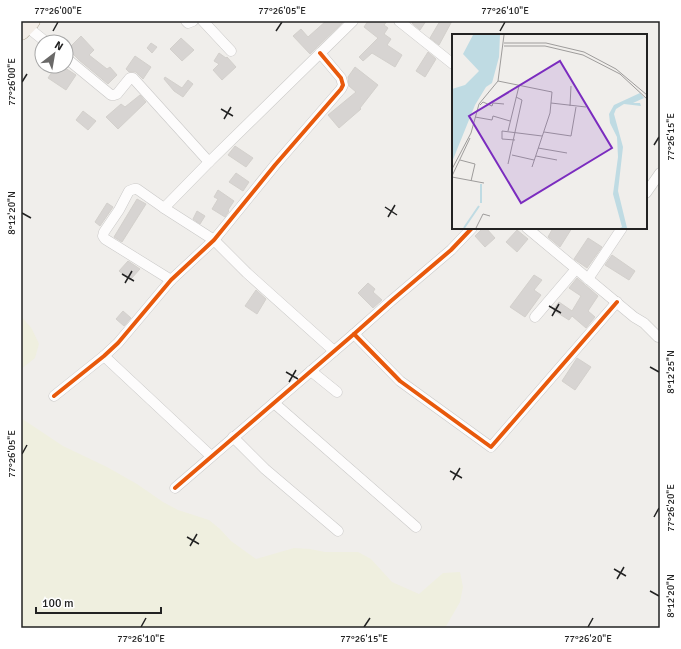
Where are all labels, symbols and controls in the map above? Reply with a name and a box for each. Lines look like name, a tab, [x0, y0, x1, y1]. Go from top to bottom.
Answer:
text: 77°26'00"E	[34, 5, 82, 17]
text: 77°26'05"E	[258, 5, 306, 17]
text: 77°26'10"E	[481, 5, 529, 17]
north arrow	[34, 34, 74, 74]
inset map	[452, 34, 647, 229]
text: N	[52, 38, 66, 53]
text: 77°26'00"E	[6, 58, 18, 106]
text: 77°26'15"E	[665, 113, 677, 161]
text: 8°12'20"N	[6, 191, 18, 235]
text: 8°12'25"N	[665, 350, 677, 394]
text: 77°26'05"E	[6, 430, 18, 478]
text: 77°26'20"E	[665, 484, 677, 532]
text: 8°12'20"N	[665, 574, 677, 618]
scale bar	[36, 589, 161, 615]
text: 100 m	[42, 596, 74, 611]
text: 77°26'10"E	[117, 633, 165, 645]
text: 77°26'15"E	[340, 633, 388, 645]
text: 77°26'20"E	[564, 633, 612, 645]

